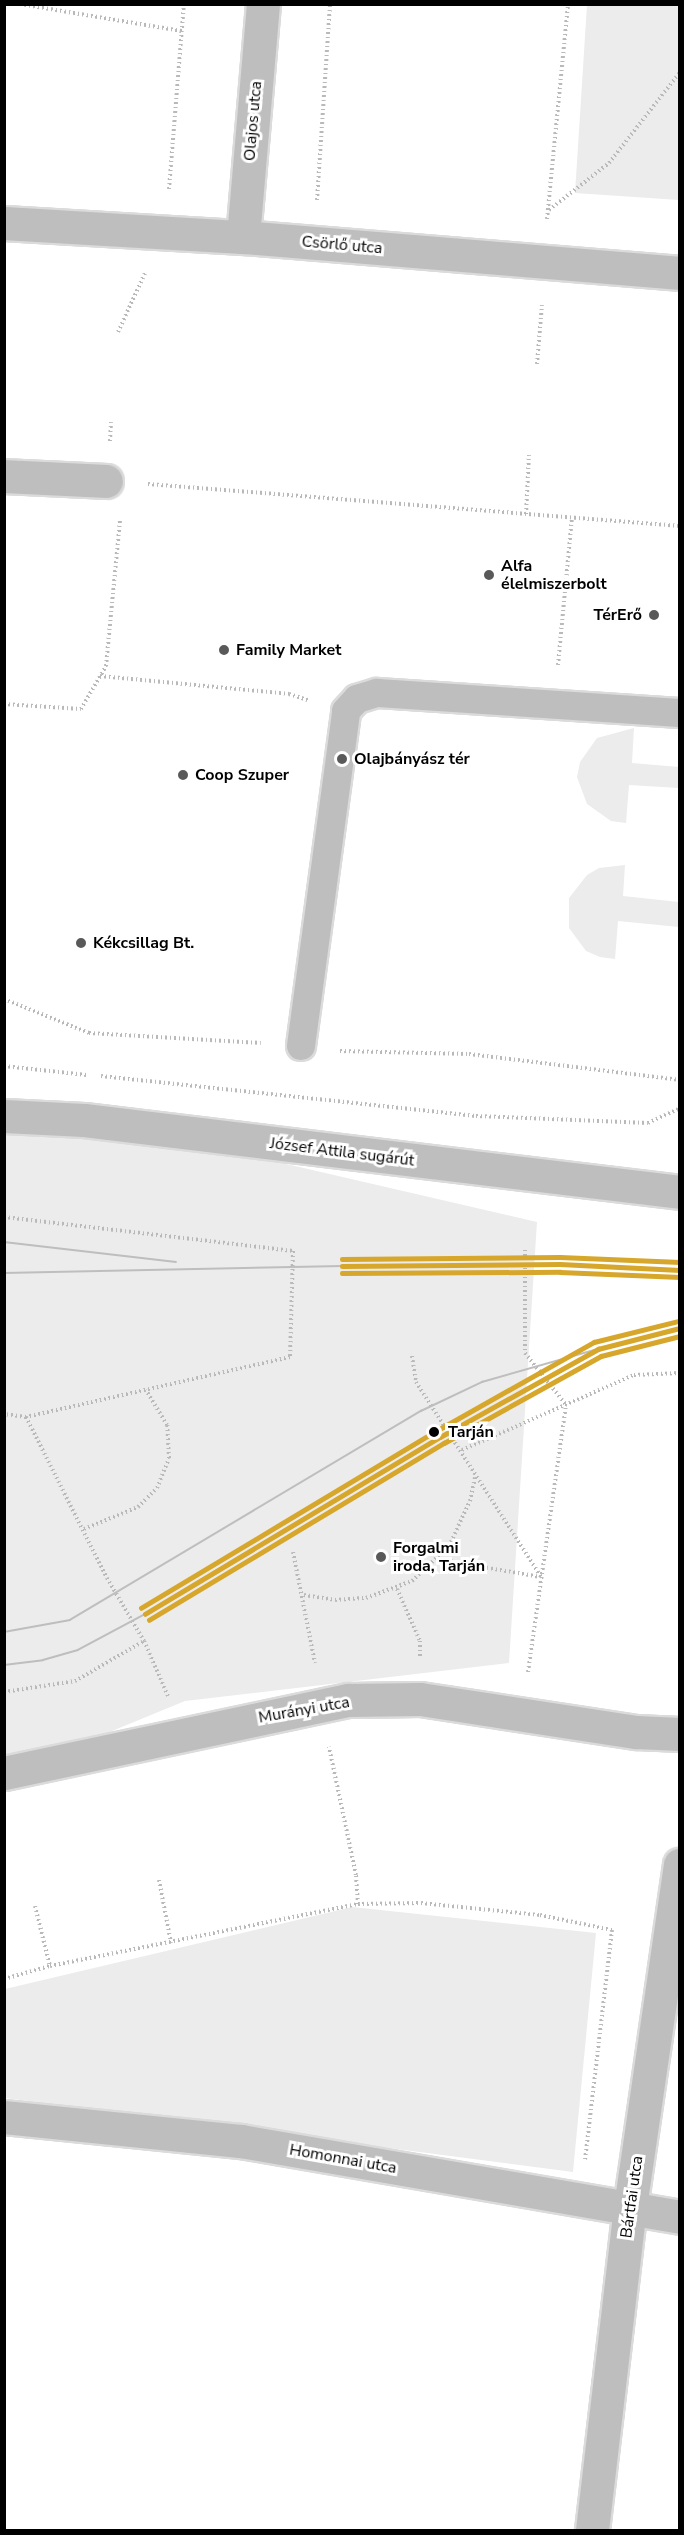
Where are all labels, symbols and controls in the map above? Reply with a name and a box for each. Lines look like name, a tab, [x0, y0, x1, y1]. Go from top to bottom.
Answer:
street label: Olajos utca	[240, 80, 266, 162]
street label: Csörlő utca	[301, 232, 383, 258]
place label: Alfa élelmiszerbolt	[501, 556, 607, 594]
marker: Alfa élelmiszerbolt	[482, 568, 496, 582]
place label: TérErő	[593, 605, 642, 625]
marker: TérErő	[647, 608, 661, 622]
place label: Family Market	[236, 640, 341, 660]
marker: Family Market	[217, 643, 231, 657]
place label: Olajbányász tér	[354, 749, 470, 769]
marker: Olajbányász tér	[335, 752, 349, 766]
place label: Coop Szuper	[195, 765, 289, 785]
marker: Coop Szuper	[176, 768, 190, 782]
place label: Kékcsillag Bt.	[93, 933, 194, 953]
marker: Kékcsillag Bt.	[74, 936, 88, 950]
street label: József Attila sugárút	[269, 1134, 415, 1170]
place label: Tarján	[448, 1422, 494, 1442]
marker: Tarján	[425, 1423, 443, 1441]
place label: Forgalmi iroda, Tarján	[393, 1538, 485, 1576]
marker: Forgalmi iroda, Tarján	[374, 1550, 388, 1564]
street label: Murányi utca	[257, 1693, 351, 1727]
street label: Homonnai utca	[288, 2140, 398, 2178]
street label: Bártfai utca	[617, 2155, 647, 2239]

